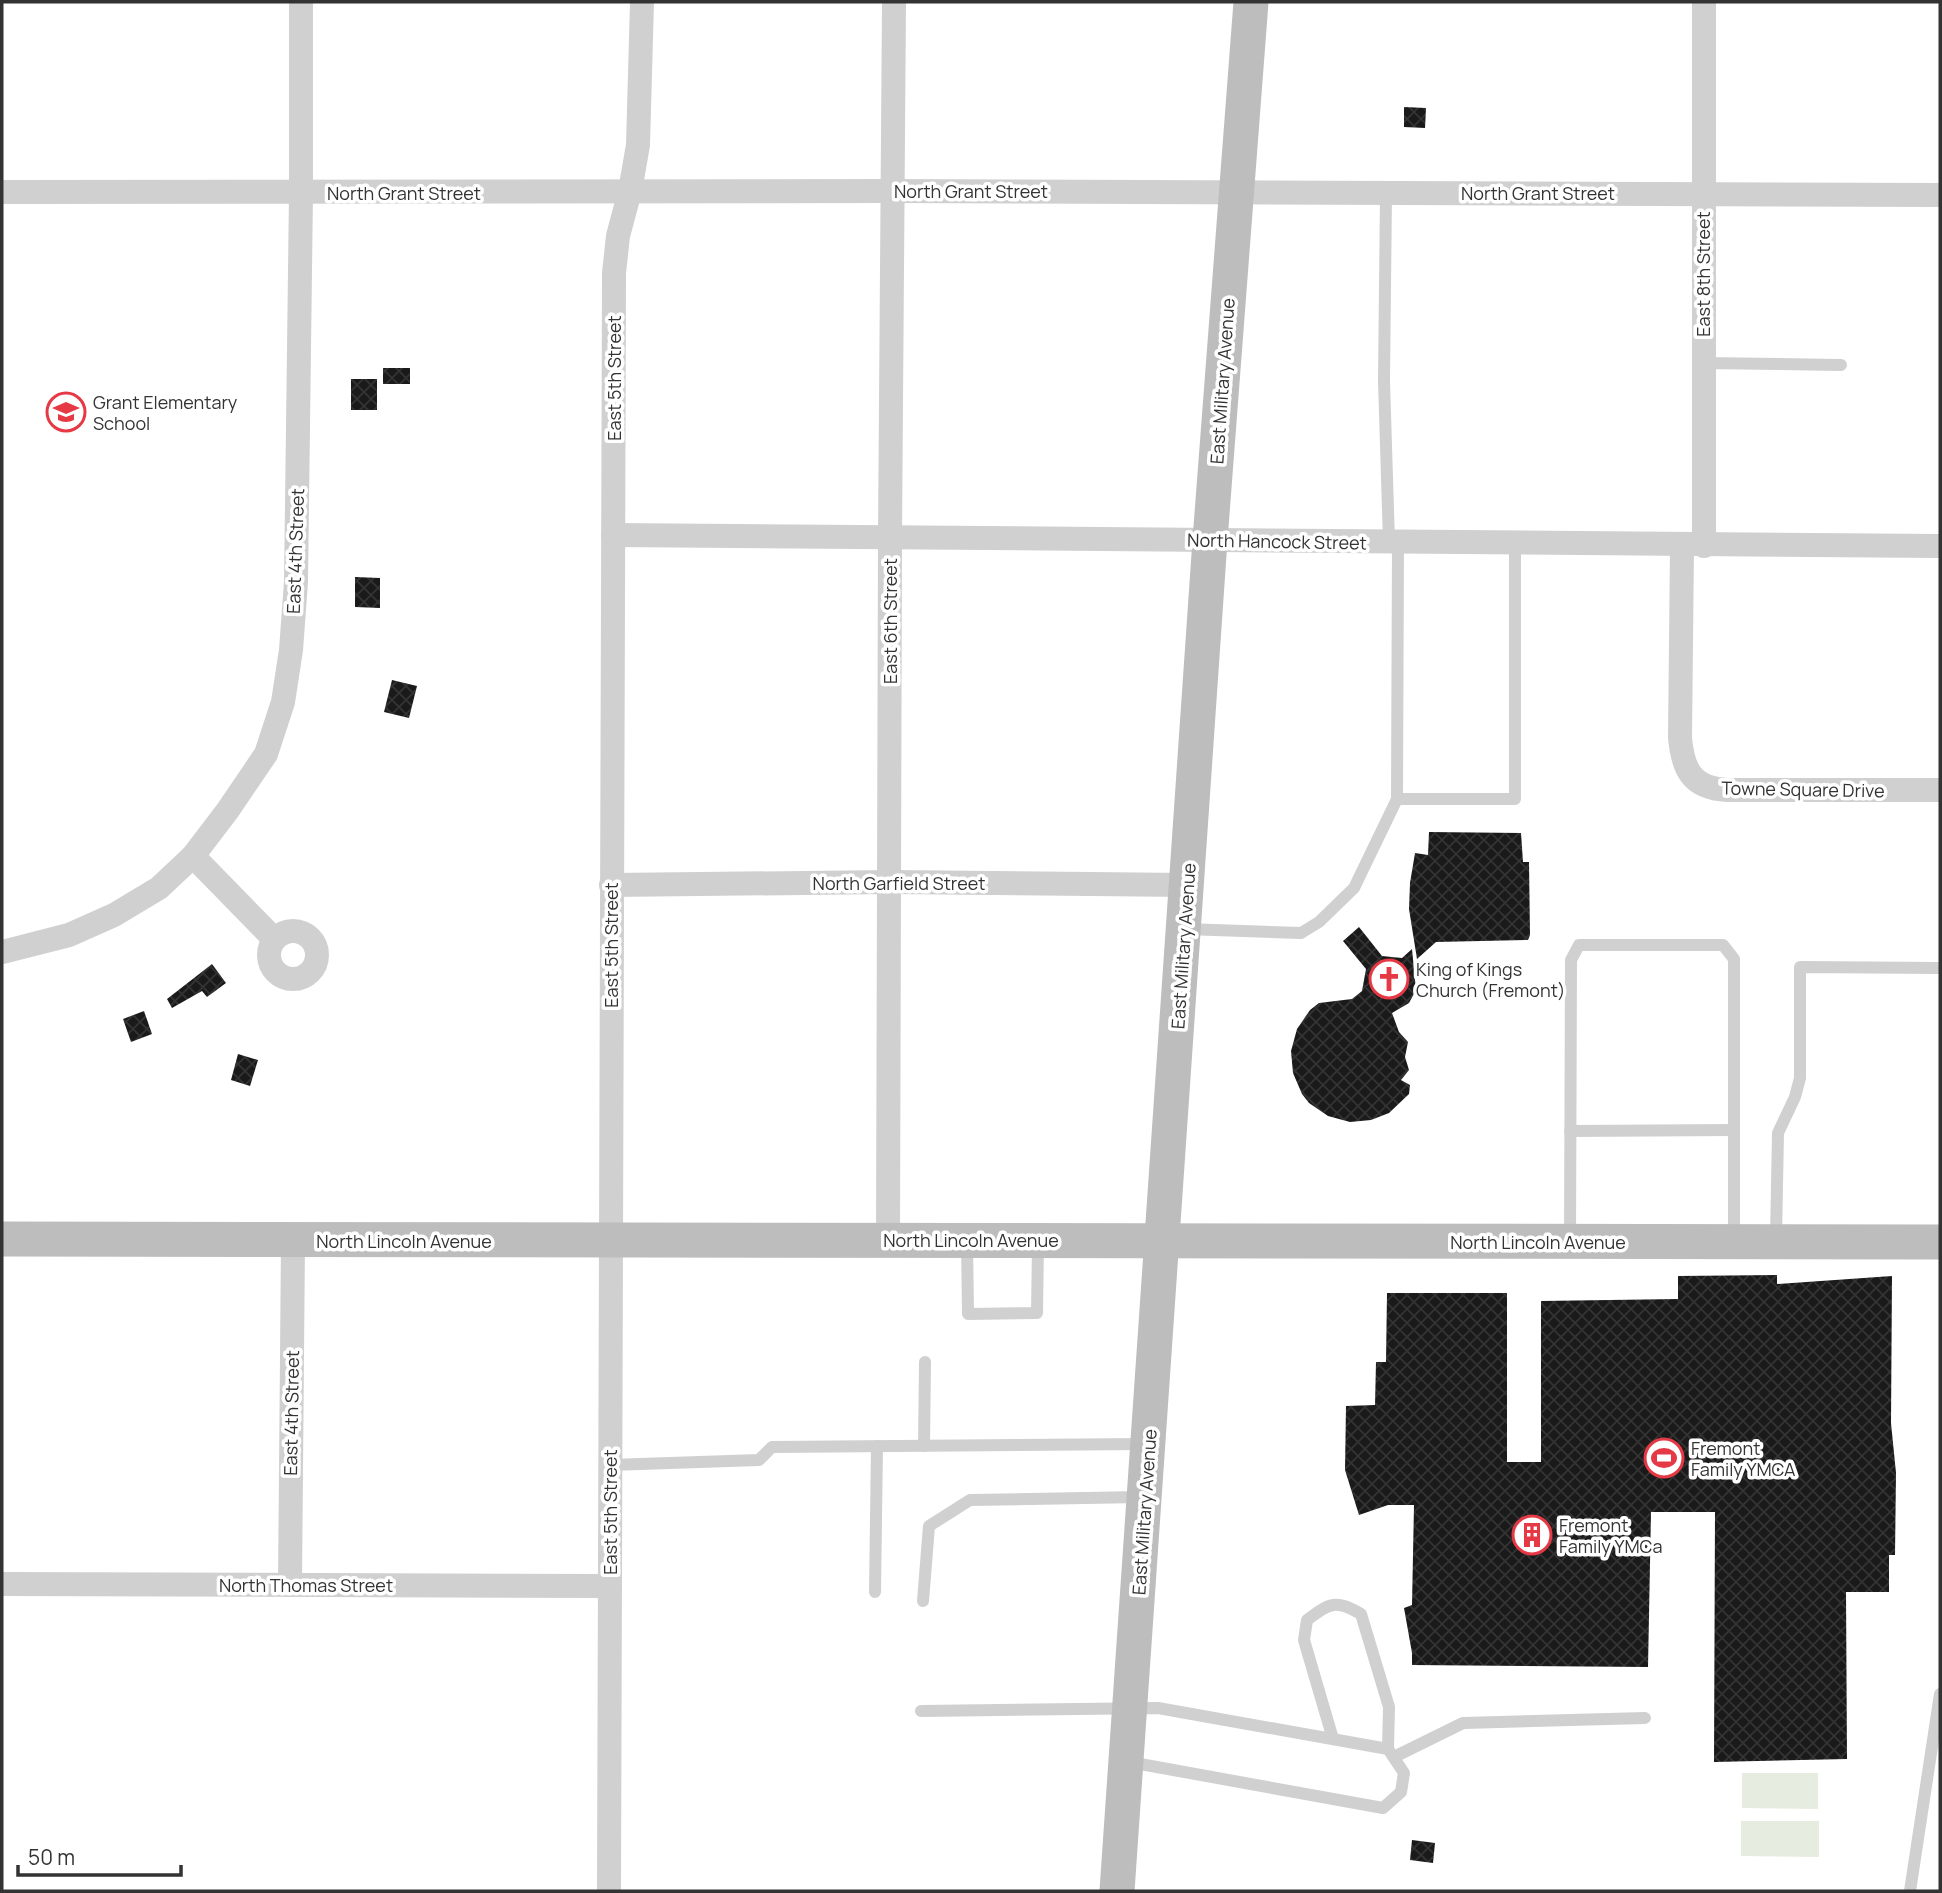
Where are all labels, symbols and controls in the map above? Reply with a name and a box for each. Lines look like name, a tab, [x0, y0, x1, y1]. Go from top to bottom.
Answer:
street label: North Grant Street	[894, 179, 1048, 203]
street label: North Grant Street	[327, 181, 481, 205]
street label: North Grant Street	[1461, 181, 1615, 205]
street label: East 8th Street	[1691, 211, 1715, 337]
street label: East Military Avenue	[1204, 297, 1240, 465]
street label: East 5th Street	[602, 315, 626, 441]
place label: Grant Elementary School	[93, 390, 238, 435]
school or university icon: Grant Elementary School	[45, 391, 87, 433]
street label: East 4th Street	[281, 488, 309, 614]
street label: North Hancock Street	[1187, 527, 1367, 555]
street label: East 6th Street	[878, 558, 902, 684]
street label: Towne Square Drive	[1721, 776, 1885, 802]
street label: East Military Avenue	[1165, 862, 1201, 1030]
street label: North Garfield Street	[813, 871, 985, 895]
street label: East 5th Street	[599, 882, 623, 1008]
place label: King of Kings Church (Fremont)	[1416, 957, 1566, 1002]
church icon: King of Kings Church (Fremont)	[1368, 958, 1410, 1000]
street label: North Lincoln Avenue	[883, 1228, 1059, 1252]
street label: North Lincoln Avenue	[316, 1229, 492, 1253]
street label: North Lincoln Avenue	[1450, 1230, 1626, 1254]
street label: East 4th Street	[278, 1350, 304, 1476]
street label: East Military Avenue	[1126, 1428, 1162, 1596]
place label: Fremont Family YMCA	[1691, 1436, 1796, 1481]
sports icon: Fremont Family YMCA	[1643, 1437, 1685, 1479]
street label: East 5th Street	[598, 1449, 622, 1575]
place label: Fremont Family YMCa	[1559, 1513, 1662, 1558]
building icon: Fremont Family YMCa	[1511, 1514, 1553, 1556]
street label: North Thomas Street	[219, 1573, 393, 1597]
scale bar	[18, 1834, 180, 1878]
text: 50 m	[28, 1843, 75, 1871]

